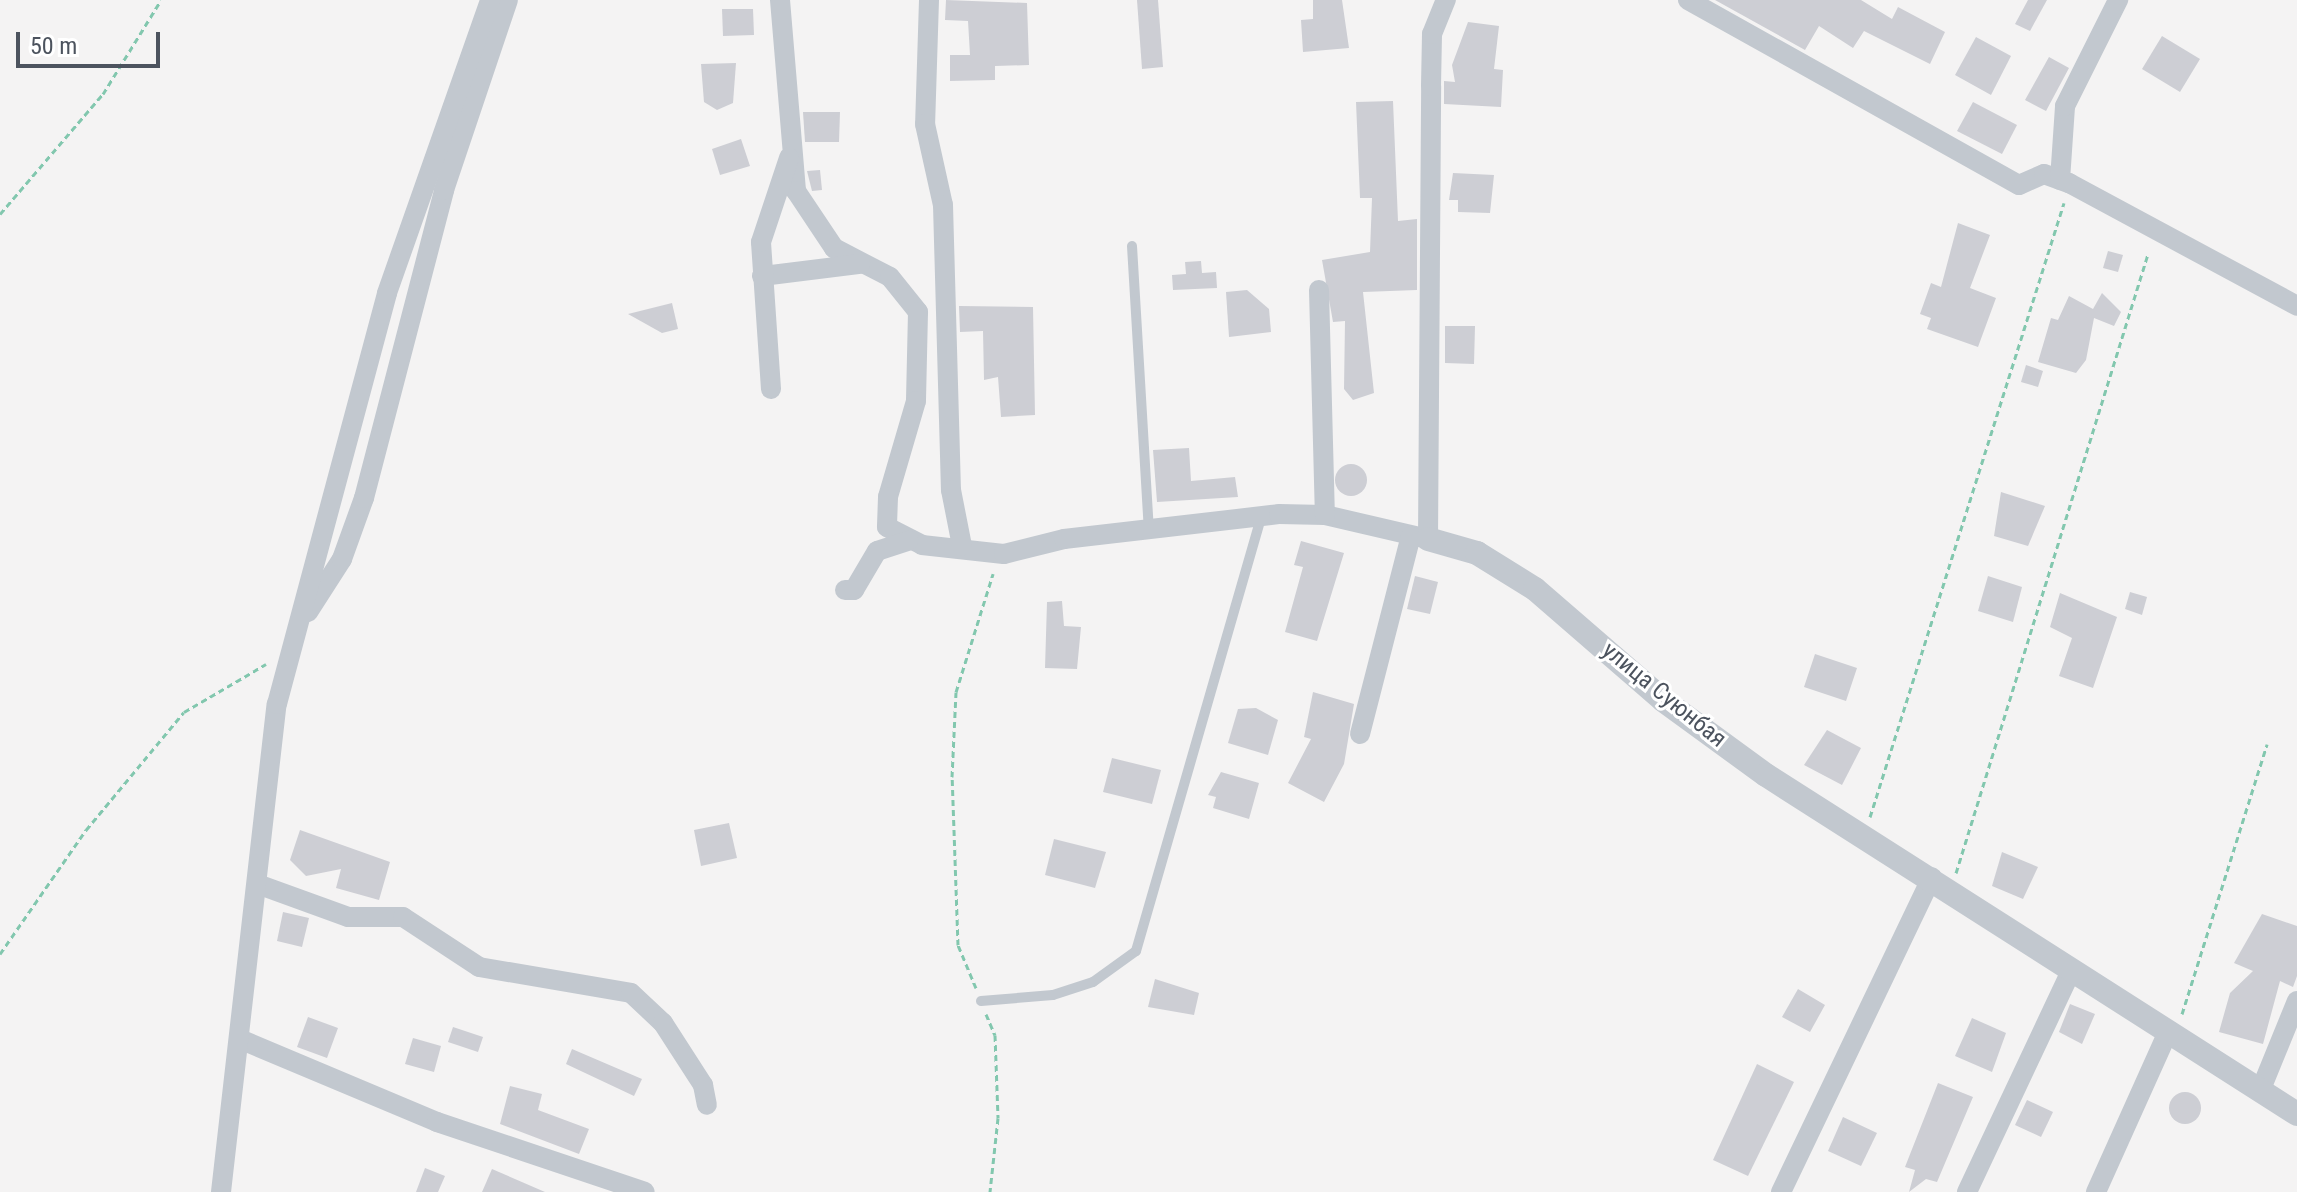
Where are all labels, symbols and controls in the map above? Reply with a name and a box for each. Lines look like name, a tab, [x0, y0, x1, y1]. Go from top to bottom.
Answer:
scale bar	[20, 16, 164, 66]
text: 50 m	[30, 32, 77, 60]
street label: улица Суюнбая	[1596, 636, 1732, 754]

